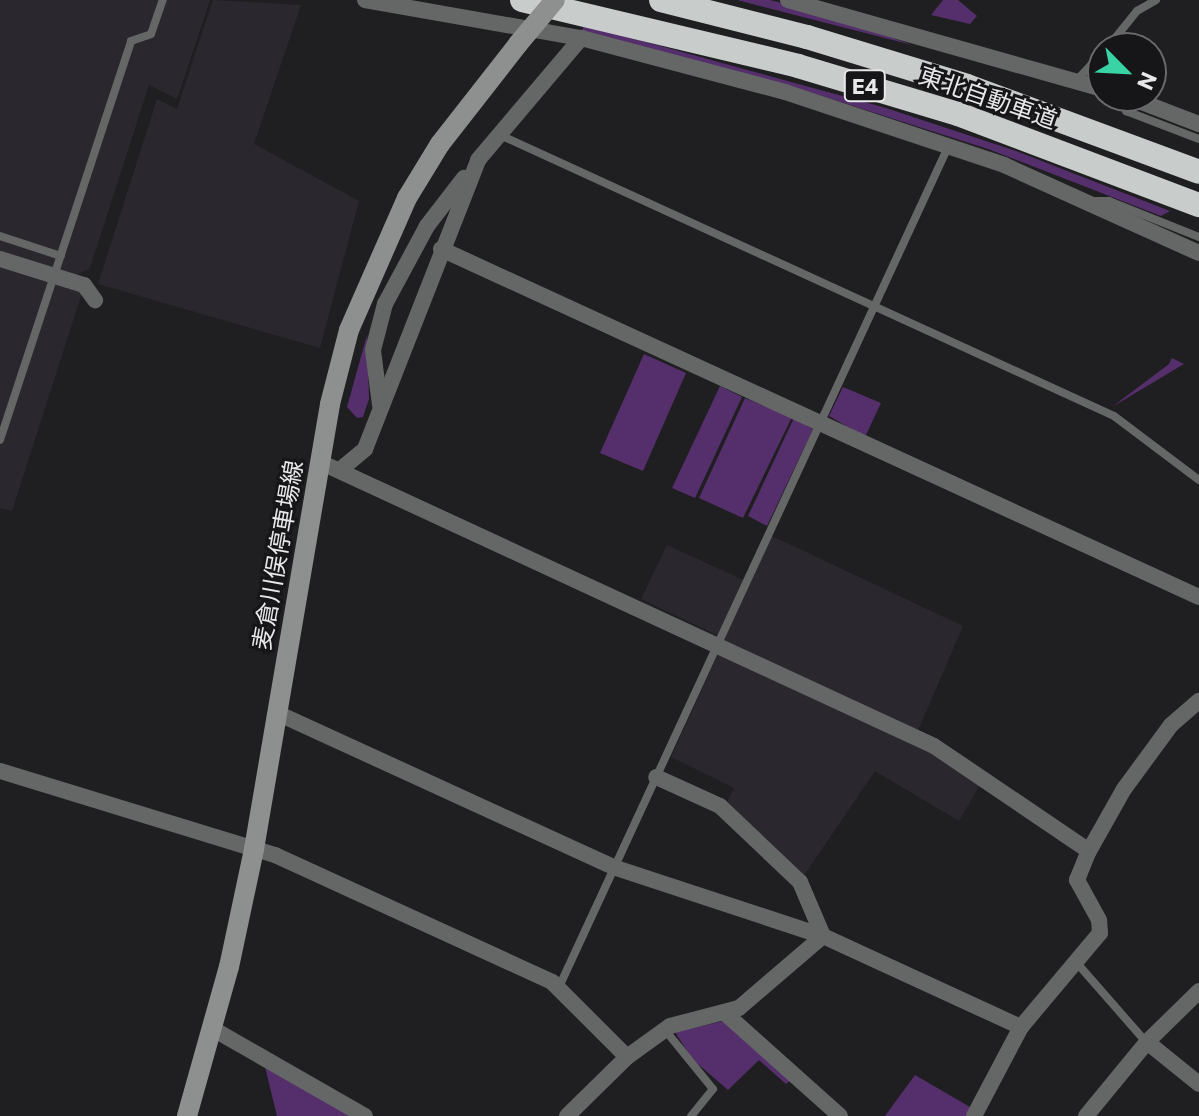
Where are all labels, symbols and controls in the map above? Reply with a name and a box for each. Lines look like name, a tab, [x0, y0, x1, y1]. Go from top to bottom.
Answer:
north arrow	[1087, 32, 1167, 112]
street label: 東北自動車道	[915, 60, 1061, 134]
road number: E4	[843, 68, 887, 104]
text: N	[1132, 68, 1163, 94]
street label: 麦倉川俣停車場線	[246, 458, 308, 652]

